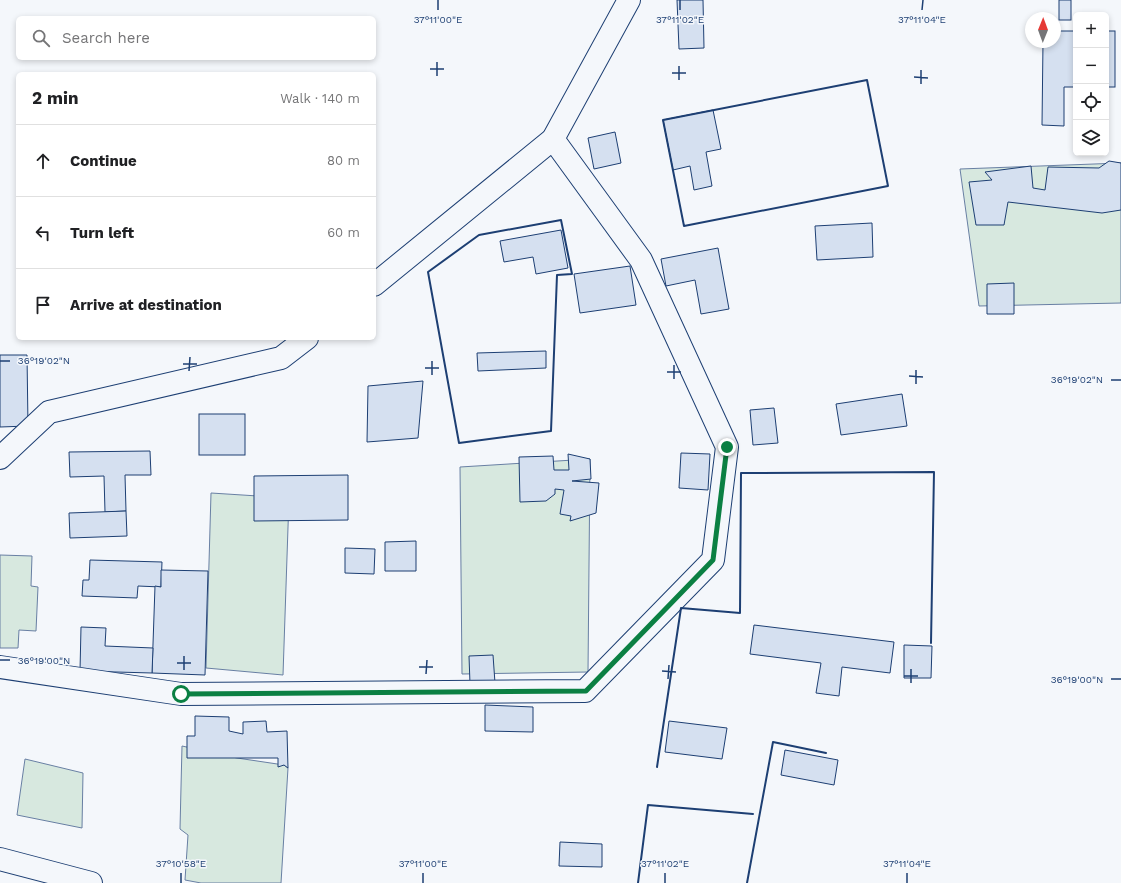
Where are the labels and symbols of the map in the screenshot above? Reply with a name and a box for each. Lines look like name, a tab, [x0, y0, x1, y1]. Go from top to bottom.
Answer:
north arrow	[1025, 12, 1061, 48]
text: 37°11'00"E	[414, 14, 462, 25]
text: 37°11'02"E	[656, 14, 704, 25]
text: 37°11'04"E	[898, 14, 946, 25]
text: 36°19'02"N	[18, 355, 70, 366]
text: 36°19'02"N	[1051, 374, 1103, 385]
route end	[718, 438, 736, 456]
text: 36°19'00"N	[18, 655, 70, 666]
text: 36°19'00"N	[1051, 674, 1103, 685]
route start	[172, 685, 190, 703]
text: 37°10'58"E	[156, 858, 206, 869]
text: 37°11'00"E	[399, 858, 447, 869]
text: 37°11'02"E	[641, 858, 689, 869]
text: 37°11'04"E	[883, 858, 931, 869]

